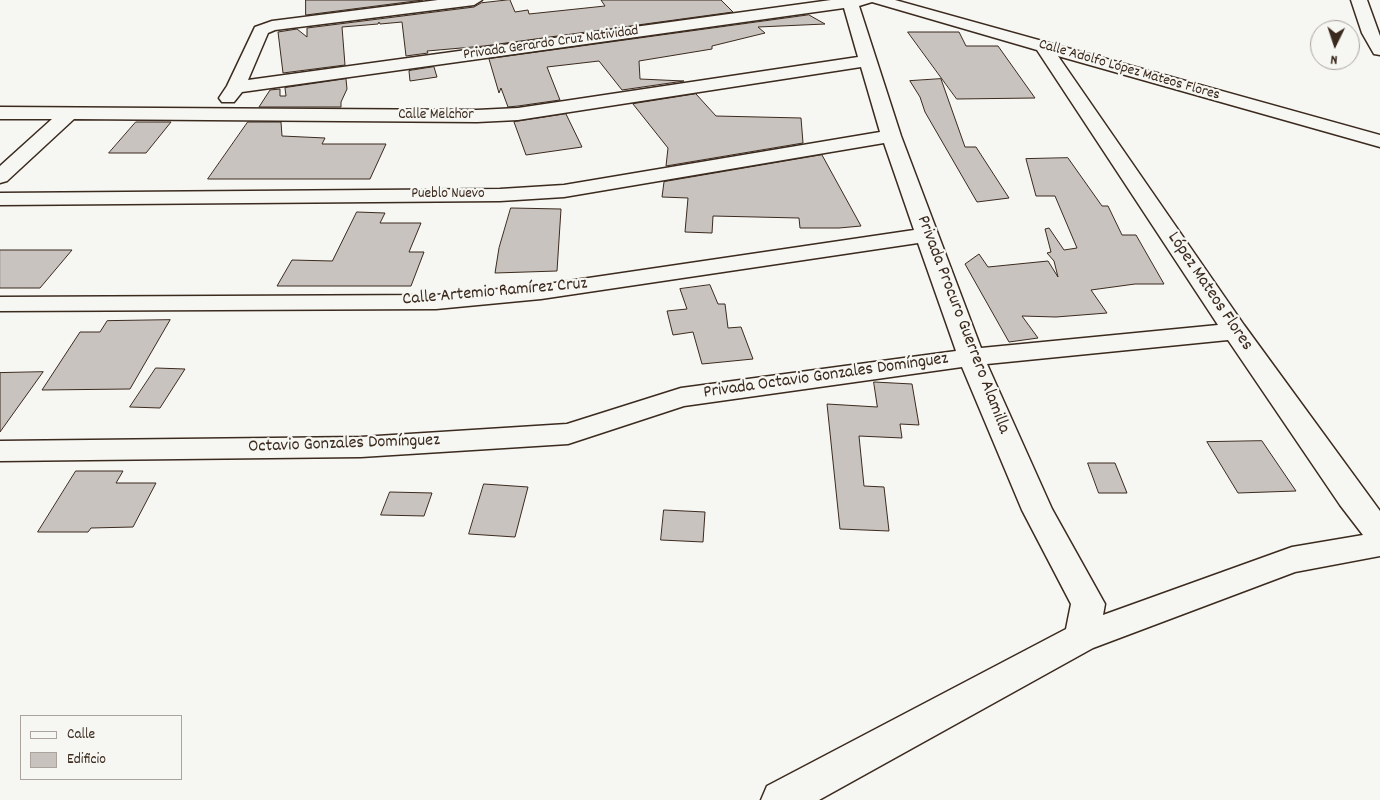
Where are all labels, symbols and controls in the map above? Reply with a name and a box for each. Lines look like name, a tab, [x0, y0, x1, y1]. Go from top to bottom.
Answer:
north arrow	[1310, 20, 1360, 70]
street label: Privada Gerardo Cruz Natividad	[462, 23, 640, 65]
street label: Calle Adolfo López Mateos Flores	[1036, 36, 1222, 106]
text: N	[1330, 49, 1338, 69]
street label: Calle Melchor	[398, 107, 474, 125]
street label: Pueblo Nuevo	[411, 186, 485, 204]
street label: Privada Procuro Guerrero Alamilla	[910, 213, 1014, 437]
street label: López Mateos Flores	[1161, 229, 1257, 355]
street label: Calle Artemio Ramírez Cruz	[402, 274, 588, 312]
street label: Privada Octavio Gonzales Domínguez	[702, 349, 950, 405]
street label: Octavio Gonzales Domínguez	[248, 431, 440, 459]
legend	[20, 715, 182, 780]
text: Calle	[67, 724, 95, 746]
text: Edificio	[67, 749, 106, 771]

